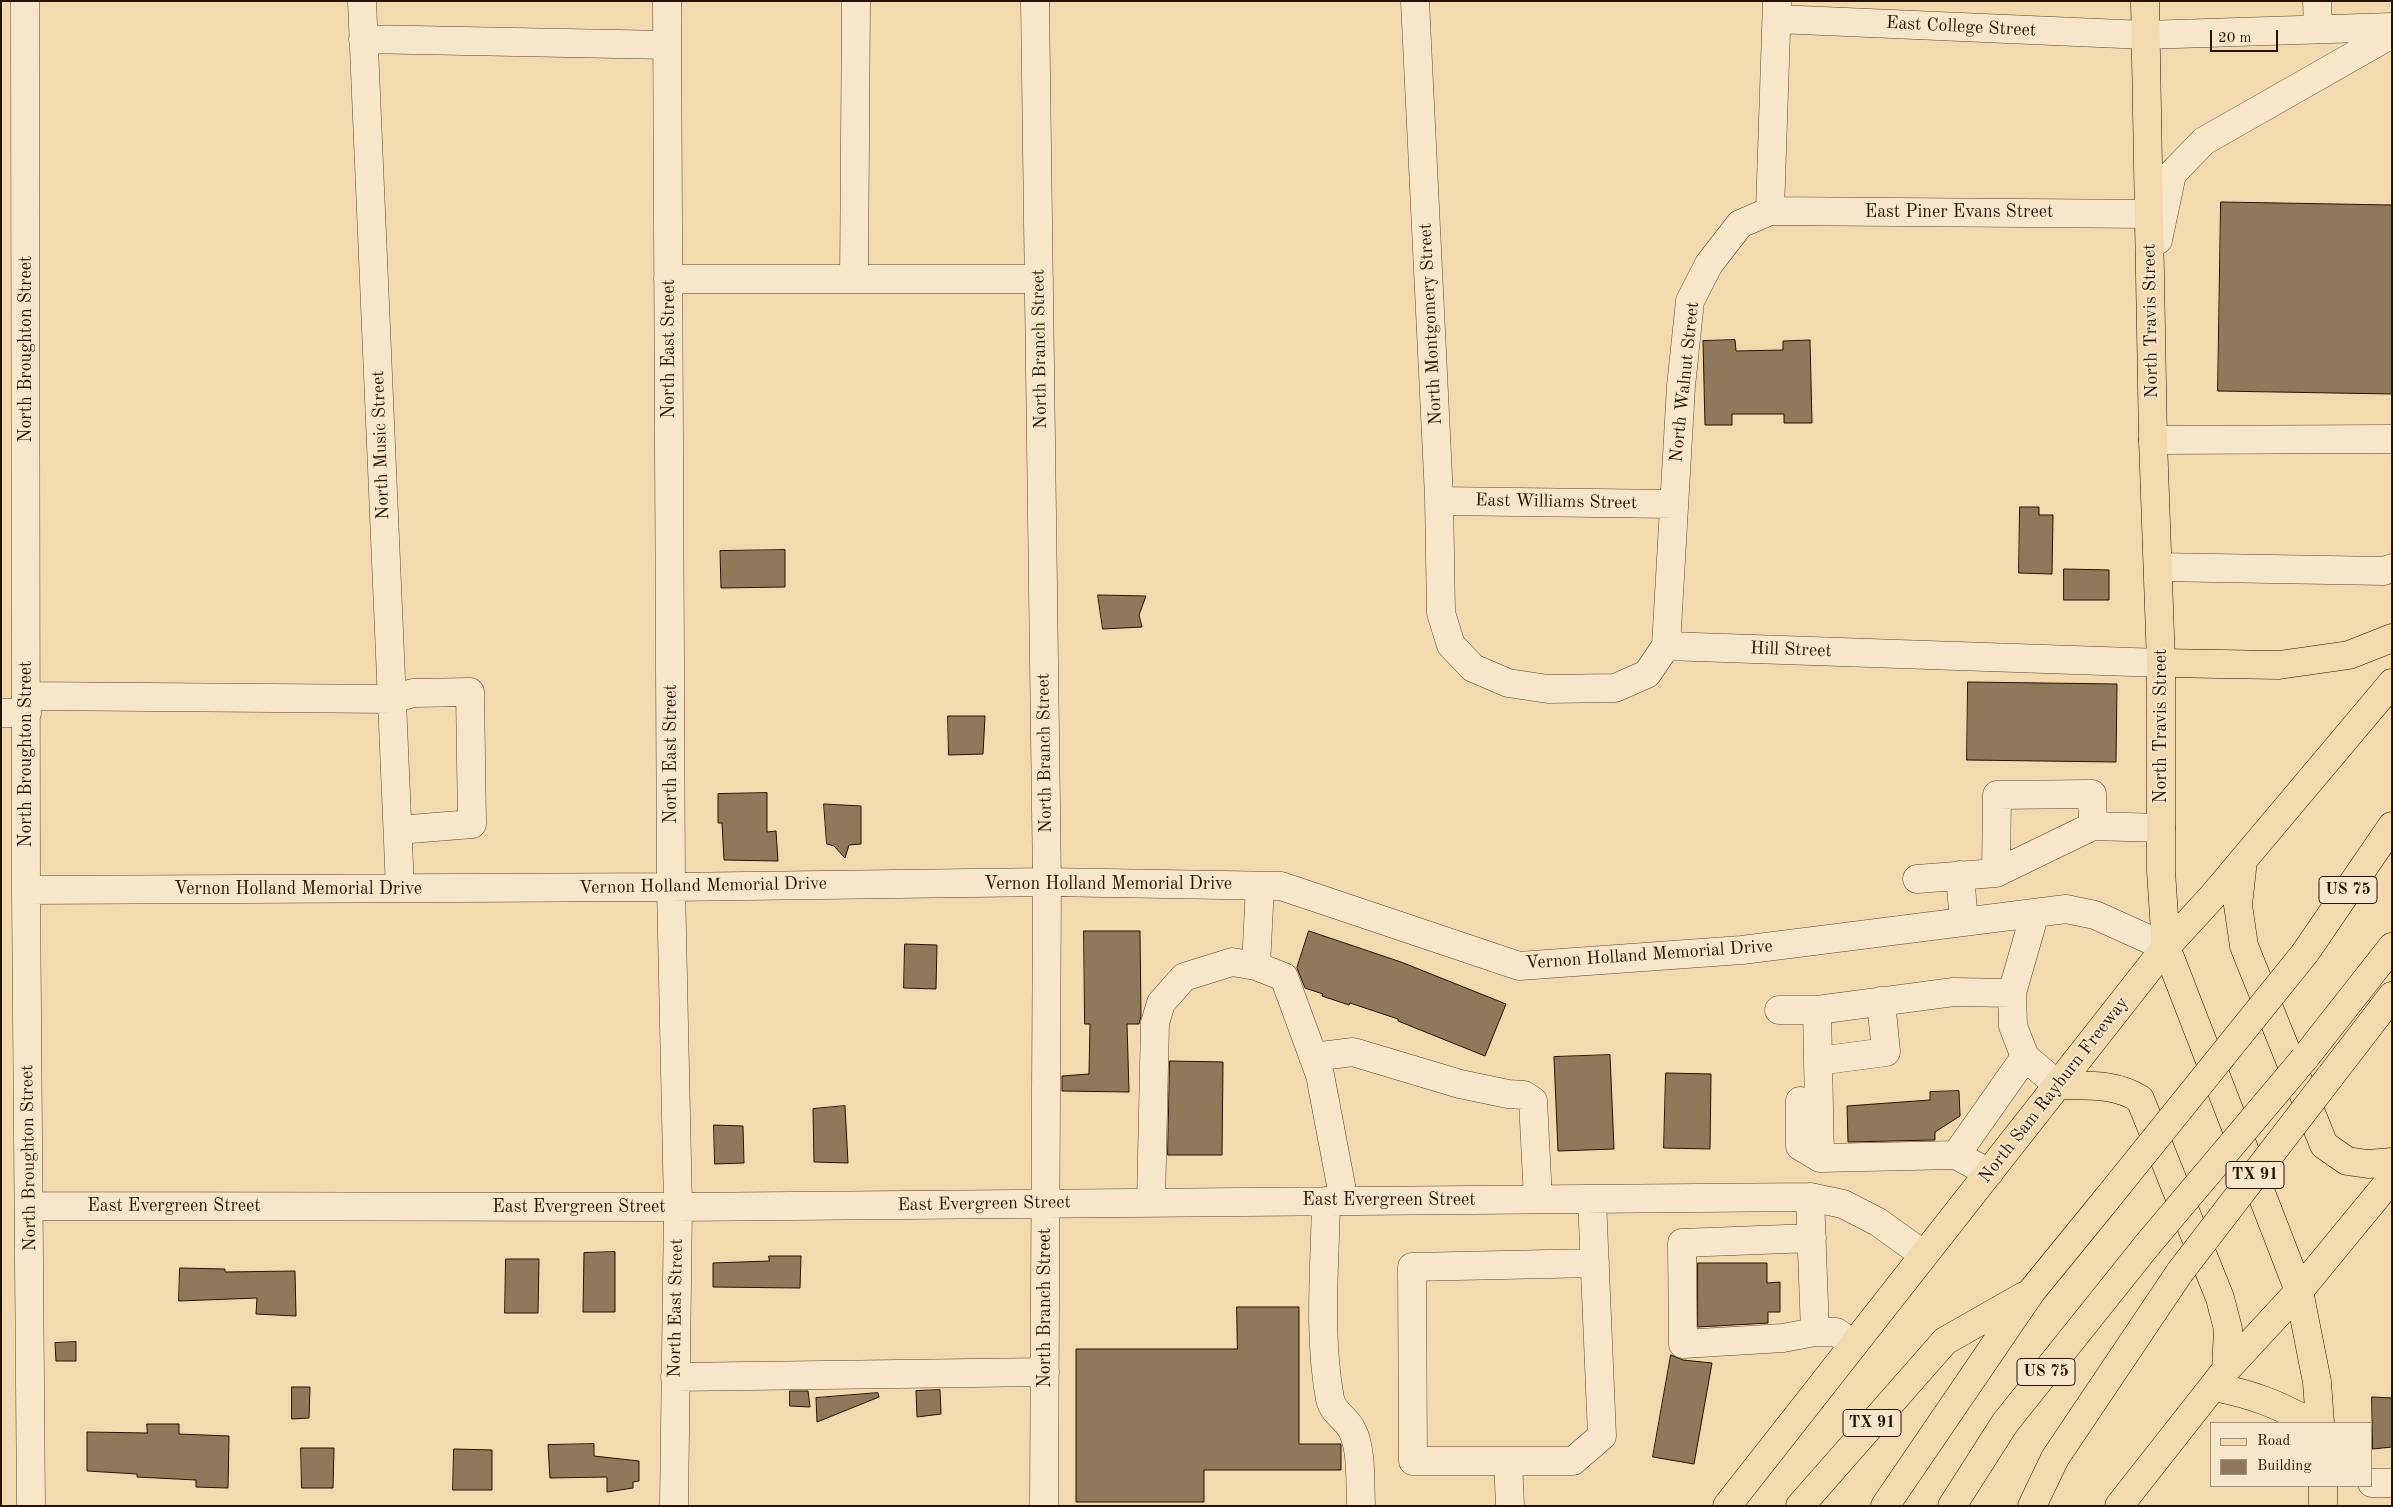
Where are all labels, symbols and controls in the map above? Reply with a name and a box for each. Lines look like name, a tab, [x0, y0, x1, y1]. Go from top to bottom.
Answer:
street label: East College Street	[1885, 12, 2037, 42]
scale bar	[2213, 20, 2280, 52]
text: 20 m	[2218, 31, 2252, 46]
street label: East Piner Evans Street	[1865, 201, 2053, 223]
street label: North Montgomery Street	[1415, 222, 1447, 426]
street label: North Travis Street	[2139, 243, 2163, 399]
street label: North Broughton Street	[15, 256, 37, 442]
street label: North Branch Street	[1028, 269, 1052, 429]
street label: North East Street	[658, 279, 680, 419]
street label: North Walnut Street	[1666, 301, 1704, 463]
street label: North Music Street	[368, 370, 394, 520]
street label: East Williams Street	[1475, 490, 1637, 514]
street label: Hill Street	[1750, 638, 1832, 662]
street label: North Travis Street	[2150, 649, 2172, 803]
street label: North Broughton Street	[15, 661, 37, 847]
street label: North Branch Street	[1033, 673, 1057, 833]
street label: North East Street	[660, 684, 682, 824]
street label: Vernon Holland Memorial Drive	[579, 873, 827, 899]
street label: Vernon Holland Memorial Drive	[984, 873, 1232, 895]
road number: US 75	[2319, 876, 2377, 904]
street label: Vernon Holland Memorial Drive	[174, 878, 422, 900]
street label: Vernon Holland Memorial Drive	[1525, 936, 1773, 974]
street label: North Sam Rayburn Freeway	[1975, 993, 2133, 1187]
street label: North Broughton Street	[17, 1064, 41, 1252]
road number: TX 91	[2226, 1162, 2284, 1188]
street label: East Evergreen Street	[1302, 1189, 1476, 1211]
street label: East Evergreen Street	[897, 1192, 1071, 1216]
street label: East Evergreen Street	[87, 1195, 261, 1217]
street label: East Evergreen Street	[492, 1196, 666, 1218]
street label: North Branch Street	[1034, 1228, 1056, 1388]
street label: North East Street	[664, 1238, 688, 1378]
road number: US 75	[2017, 1358, 2075, 1385]
road number: TX 91	[1843, 1410, 1901, 1436]
legend	[2210, 1422, 2373, 1487]
text: Road	[2257, 1434, 2290, 1449]
text: Building	[2257, 1459, 2312, 1474]

